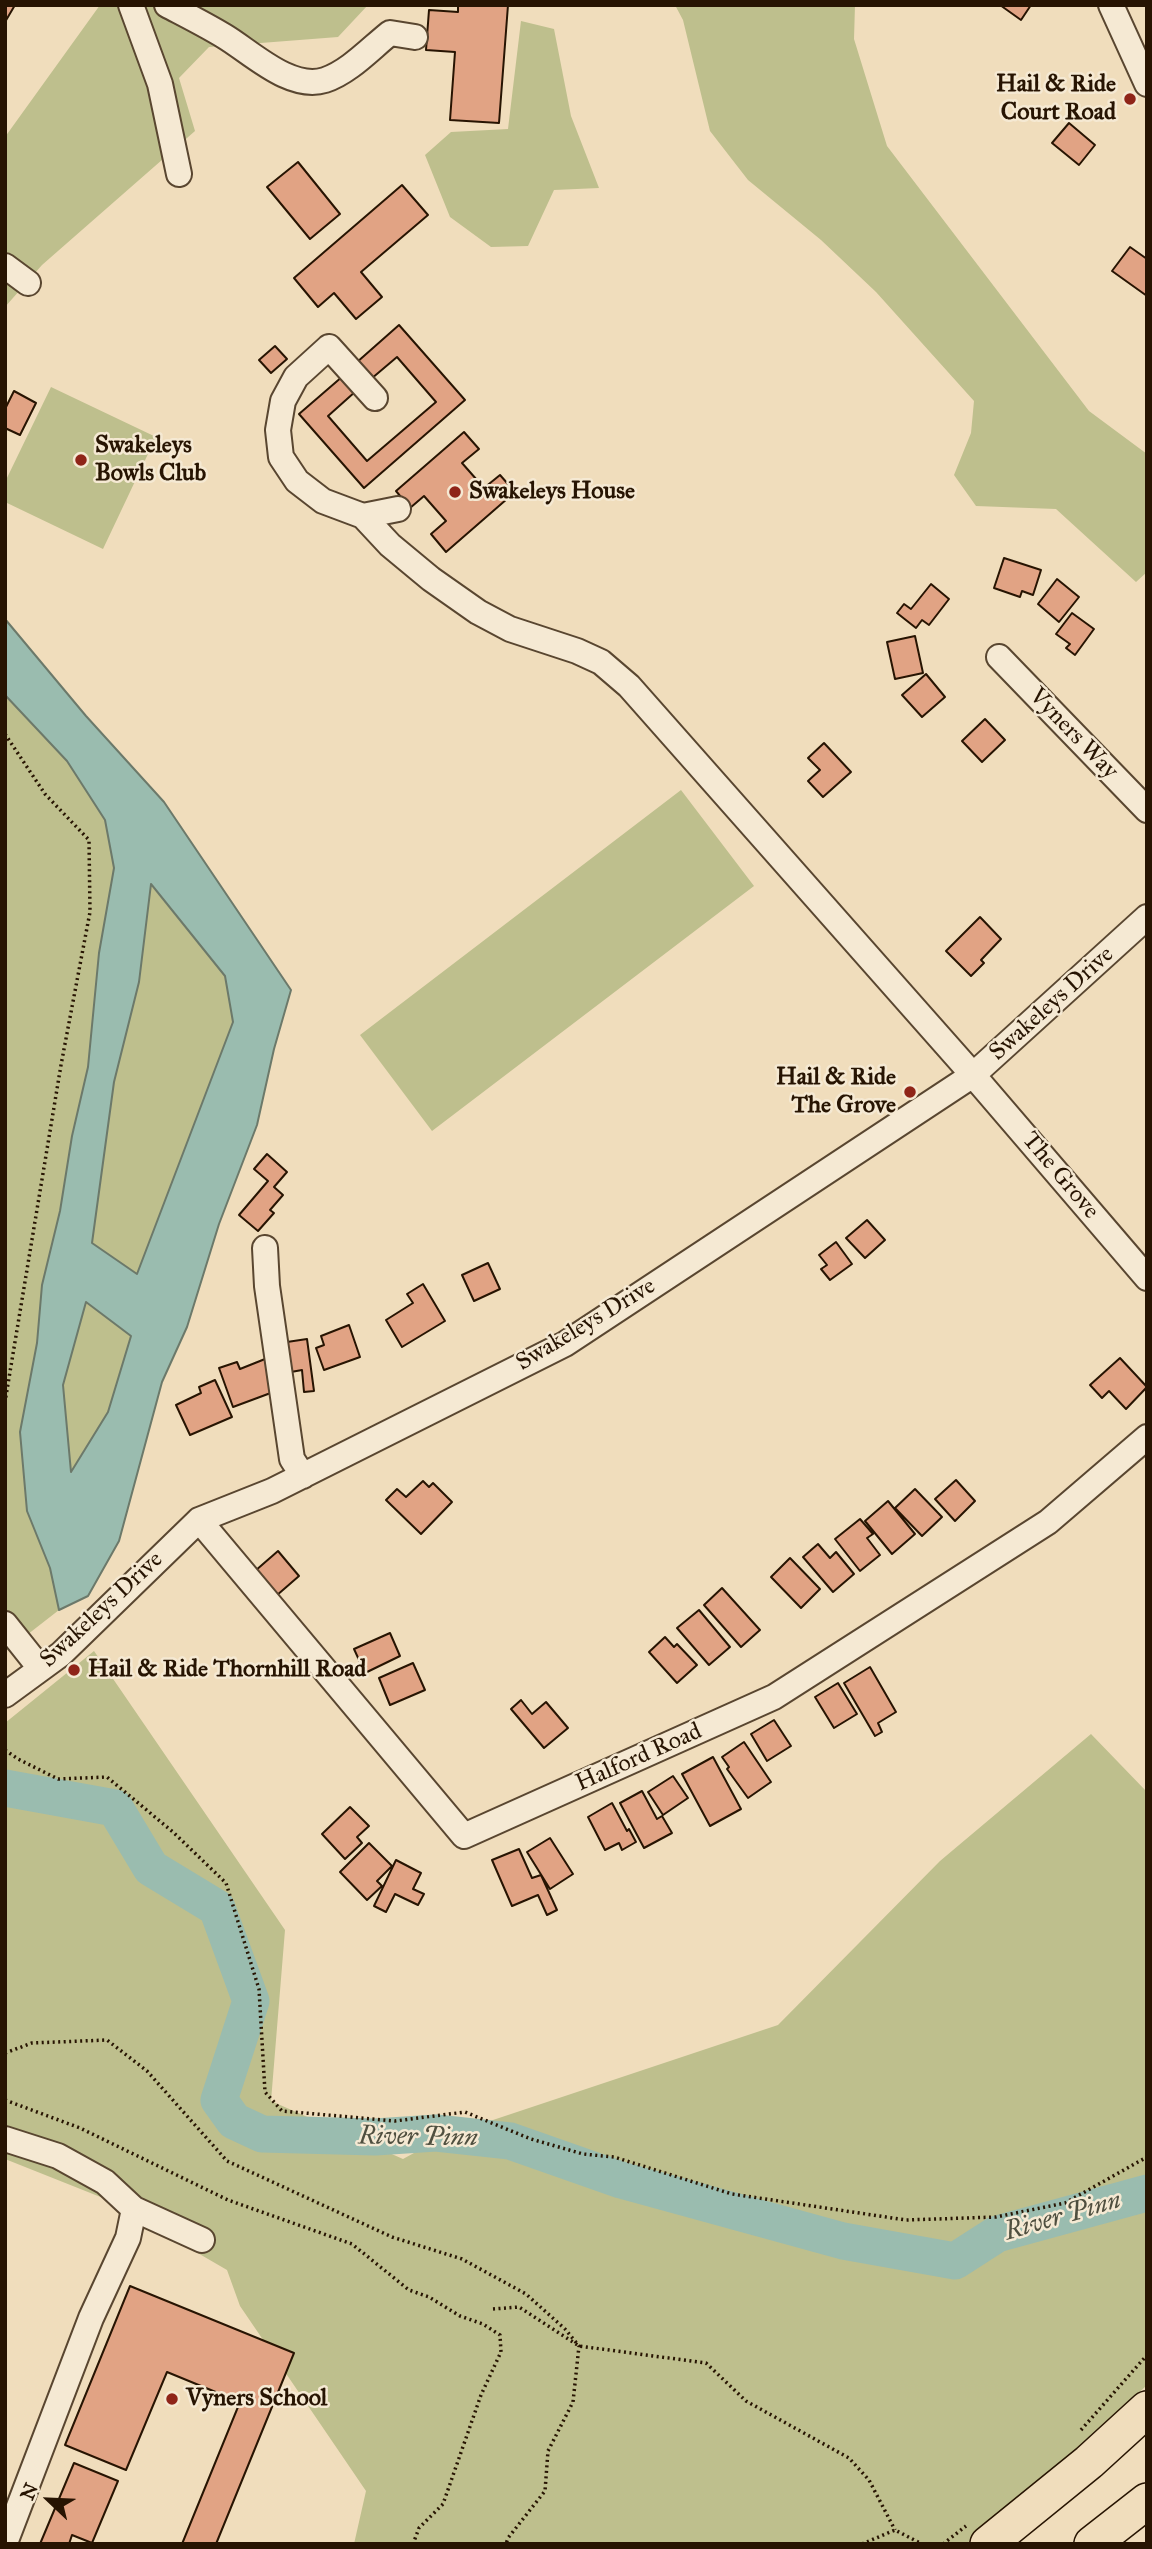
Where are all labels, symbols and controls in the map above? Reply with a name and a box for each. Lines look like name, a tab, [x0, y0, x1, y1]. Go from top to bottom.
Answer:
place label: Hail & Ride Court Road	[996, 71, 1116, 127]
marker: Hail & Ride Court Road	[1122, 91, 1138, 107]
place label: Swakeleys Bowls Club	[95, 432, 206, 488]
marker: Swakeleys Bowls Club	[73, 452, 89, 468]
place label: Swakeleys House	[469, 478, 635, 506]
marker: Swakeleys House	[447, 484, 463, 500]
street label: Vyners Way	[1022, 682, 1124, 786]
street label: Swakeleys Drive	[984, 941, 1120, 1067]
place label: Hail & Ride The Grove	[776, 1064, 896, 1120]
marker: Hail & Ride The Grove	[902, 1084, 918, 1100]
street label: The Grove	[1015, 1127, 1105, 1225]
street label: Swakeleys Drive	[511, 1272, 661, 1378]
street label: Swakeleys Drive	[35, 1546, 169, 1674]
place label: Hail & Ride Thornhill Road	[88, 1656, 366, 1684]
marker: Hail & Ride Thornhill Road	[66, 1662, 82, 1678]
street label: Halford Road	[572, 1717, 706, 1799]
water label: River Pinn	[358, 2121, 478, 2155]
water label: River Pinn	[1001, 2186, 1125, 2248]
place label: Vyners School	[186, 2385, 327, 2413]
marker: Vyners School	[164, 2391, 180, 2407]
north arrow	[14, 2465, 84, 2535]
text: N	[15, 2480, 43, 2504]

